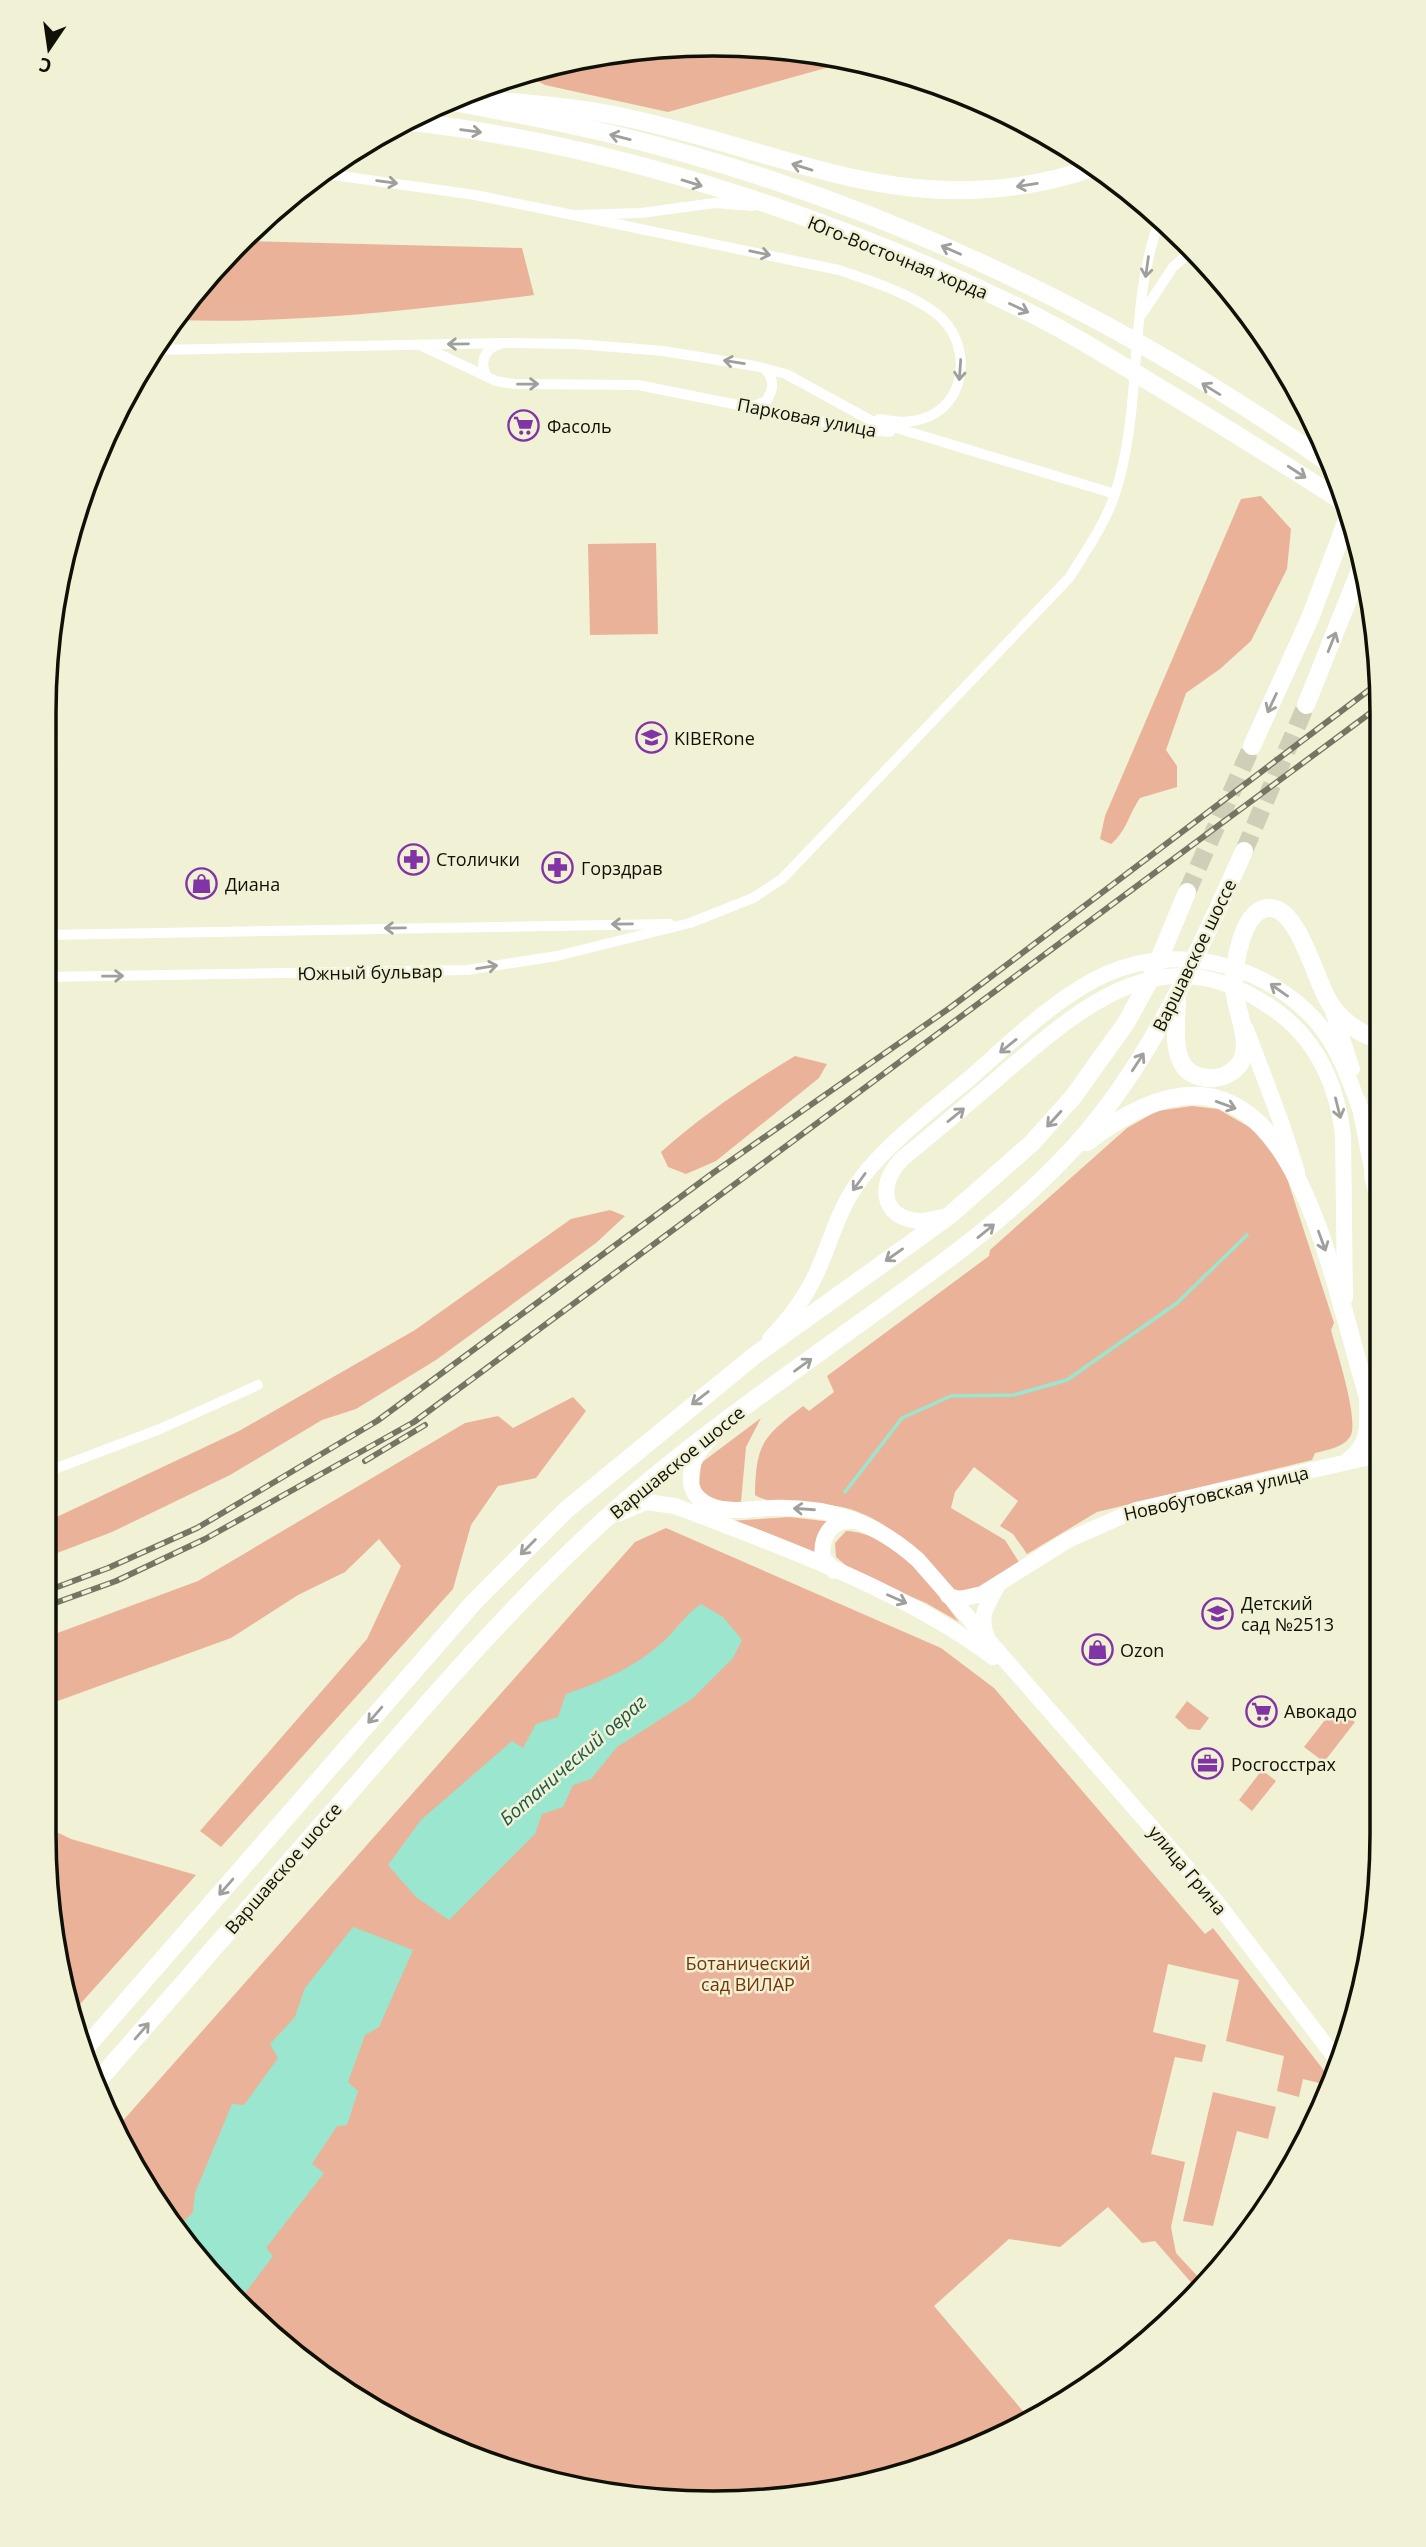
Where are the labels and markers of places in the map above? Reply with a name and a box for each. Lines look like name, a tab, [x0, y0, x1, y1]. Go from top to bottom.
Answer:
supermarket icon: Фасоль	[507, 409, 541, 443]
place label: Фасоль	[547, 414, 612, 438]
school or university icon: KIBERone	[634, 721, 668, 755]
place label: KIBERone	[674, 726, 755, 750]
pharmacy icon: Столички	[396, 842, 430, 876]
place label: Столички	[436, 847, 520, 871]
pharmacy icon: Горздрав	[541, 851, 575, 885]
place label: Горздрав	[581, 856, 663, 880]
shop icon: Диана	[185, 867, 219, 901]
place label: Диана	[225, 872, 280, 896]
place label: Детский сад №2513	[1241, 1591, 1334, 1636]
school or university icon: Детский сад №2513	[1201, 1596, 1235, 1630]
shop icon: Ozon	[1080, 1633, 1114, 1667]
place label: Ozon	[1120, 1638, 1164, 1662]
supermarket icon: Авокадо	[1244, 1694, 1278, 1728]
place label: Авокадо	[1284, 1699, 1357, 1723]
office icon: Росгосстрах	[1191, 1747, 1225, 1781]
place label: Росгосстрах	[1231, 1752, 1337, 1776]

